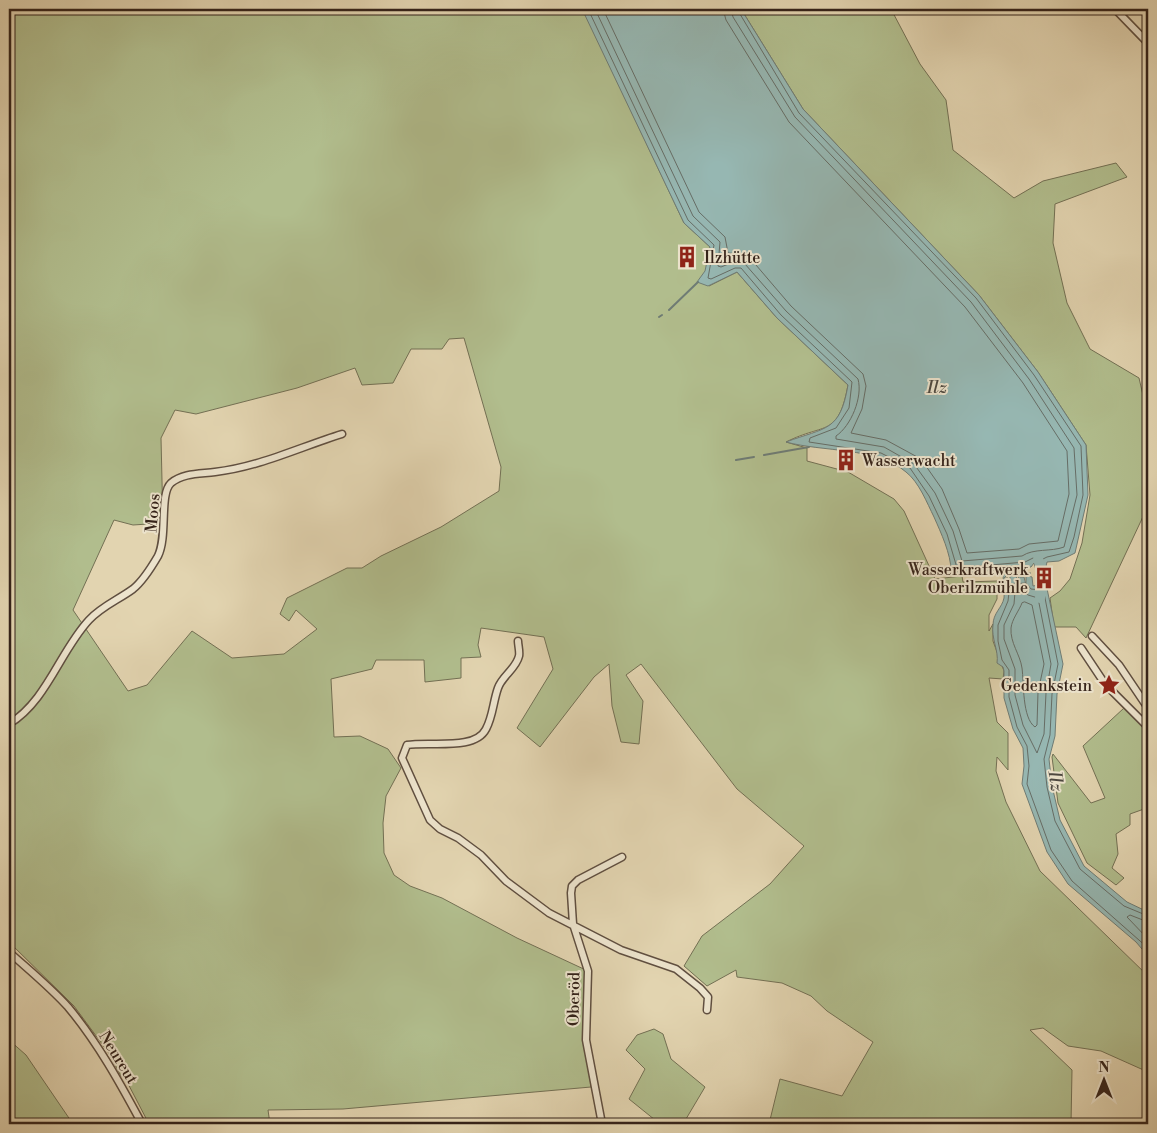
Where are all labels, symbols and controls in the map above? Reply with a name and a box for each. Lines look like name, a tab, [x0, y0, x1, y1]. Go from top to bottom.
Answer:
building icon: Ilzhütte	[674, 244, 700, 270]
place label: Ilzhütte	[704, 248, 760, 268]
water label: Ilz	[926, 376, 948, 399]
building icon: Wasserwacht	[833, 447, 859, 473]
place label: Wasserwacht	[861, 451, 956, 471]
street label: Moos	[141, 493, 165, 533]
place label: Wasserkraftwerk Oberilzmühle	[907, 560, 1030, 598]
building icon: Wasserkraftwerk Oberilzmühle	[1031, 565, 1057, 591]
place icon: Gedenkstein	[1096, 672, 1122, 698]
place label: Gedenkstein	[1001, 676, 1092, 696]
water label: Ilz	[1043, 768, 1068, 793]
street label: Oberöd	[564, 972, 584, 1026]
street label: Neureut	[94, 1027, 142, 1088]
north arrow	[1080, 1056, 1130, 1106]
text: N	[1098, 1059, 1110, 1077]

